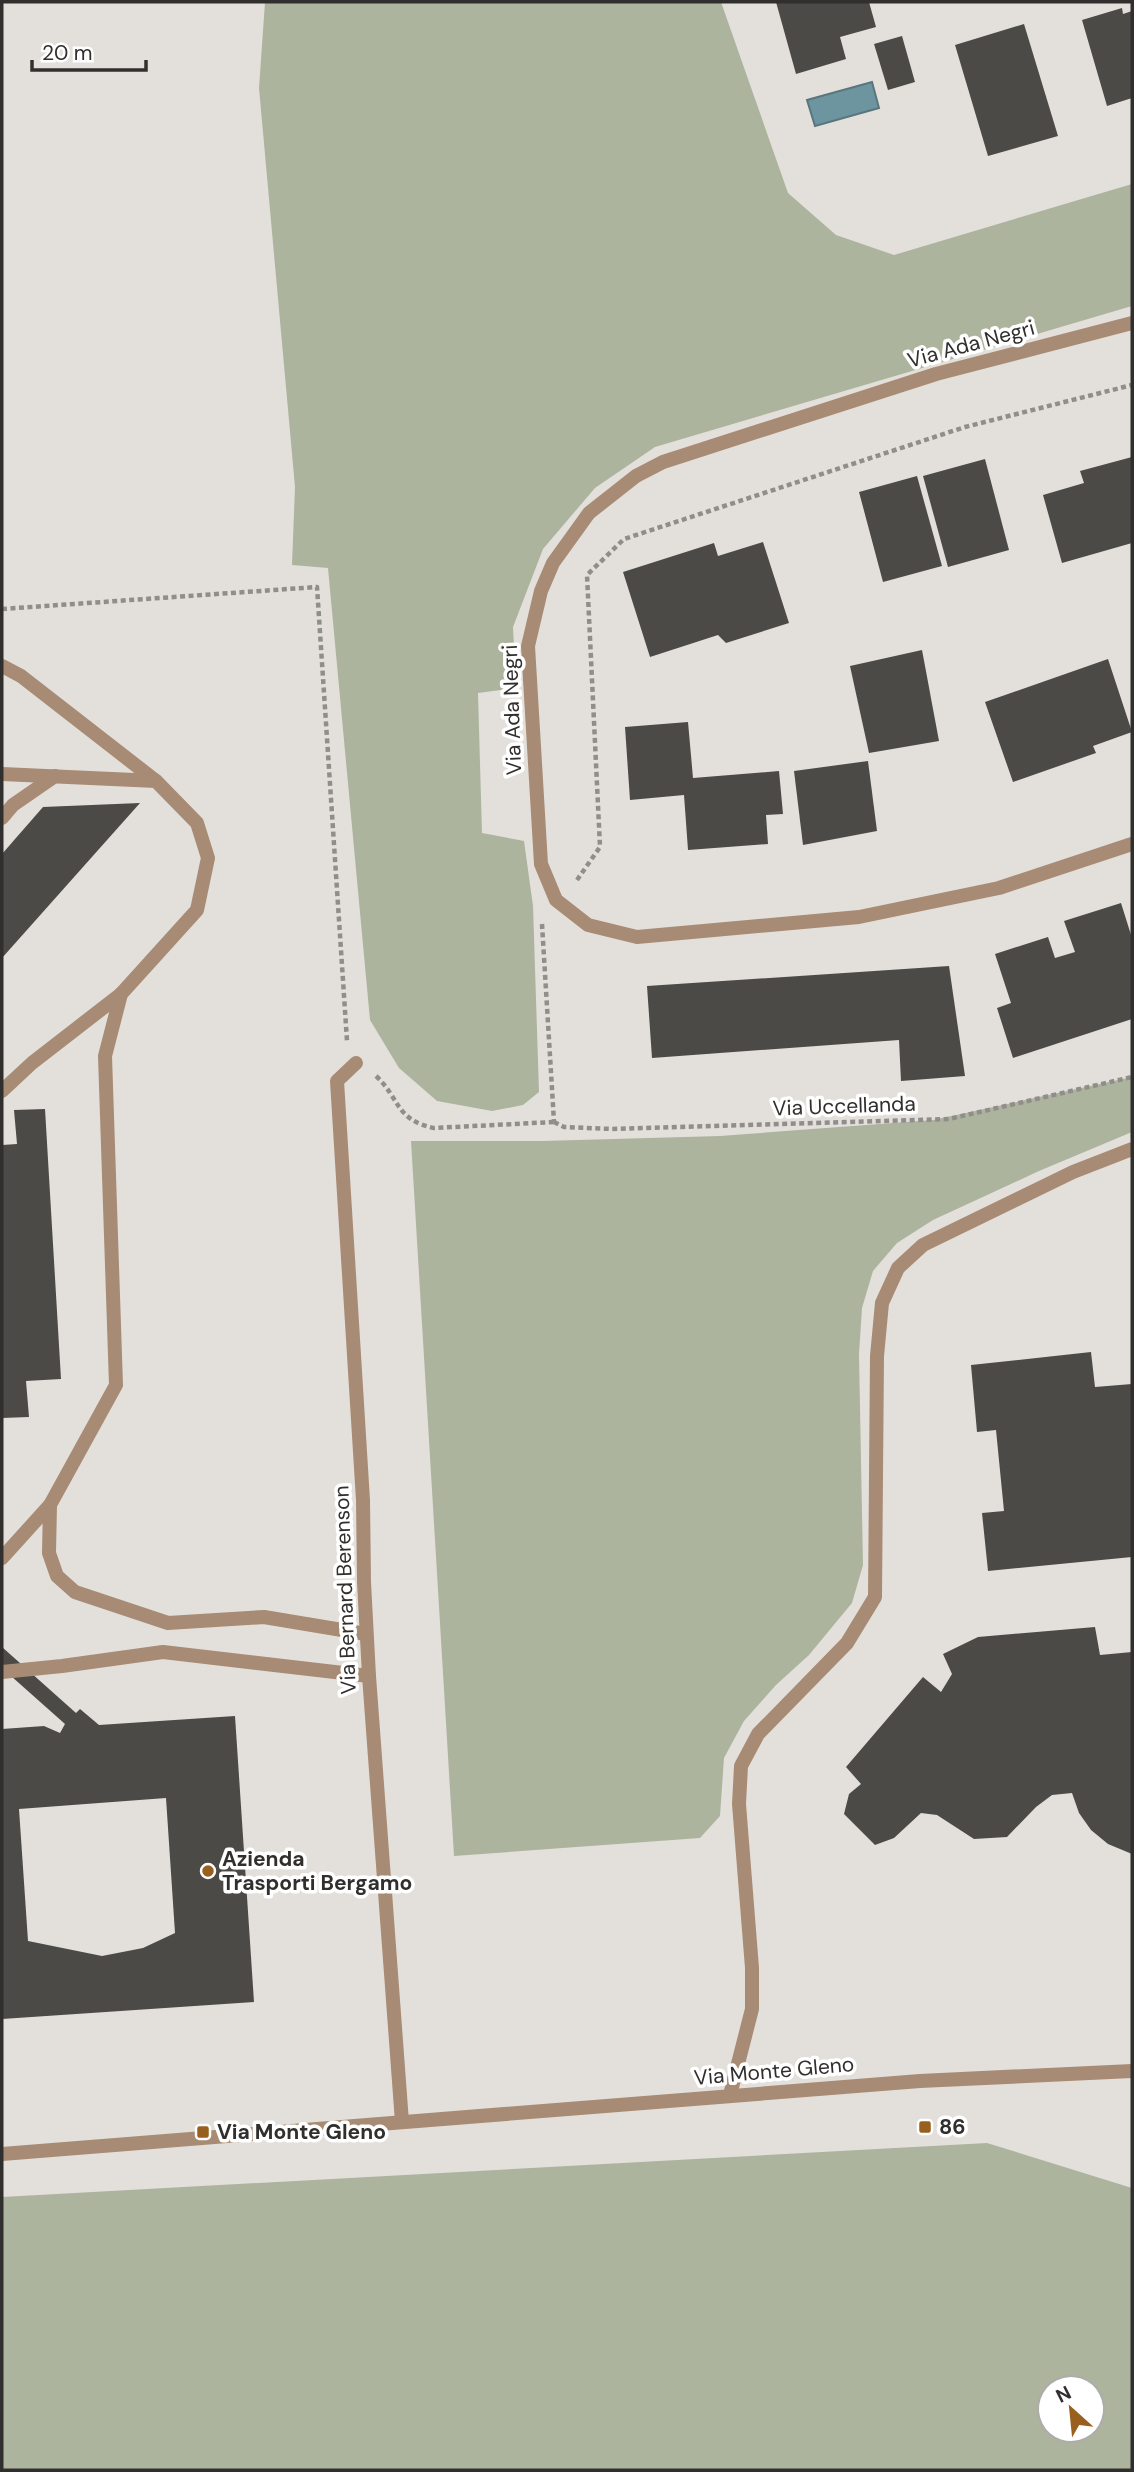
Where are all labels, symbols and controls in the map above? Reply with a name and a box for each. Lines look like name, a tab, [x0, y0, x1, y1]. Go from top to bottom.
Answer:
scale bar	[32, 28, 145, 72]
text: 20 m	[42, 39, 93, 67]
street label: Via Ada Negri	[904, 314, 1038, 374]
street label: Via Ada Negri	[496, 644, 528, 776]
street label: Via Uccellanda	[772, 1090, 916, 1122]
street label: Via Bernard Berenson	[327, 1485, 363, 1695]
place label: Azienda Trasporti Bergamo	[222, 1845, 412, 1897]
marker: Azienda Trasporti Bergamo	[200, 1863, 216, 1879]
street label: Via Monte Gleno	[693, 2050, 855, 2092]
place label: 86	[939, 2113, 966, 2141]
place label: Via Monte Gleno	[217, 2118, 386, 2146]
marker: 86	[917, 2119, 933, 2135]
marker: Via Monte Gleno	[195, 2124, 211, 2140]
north arrow	[1036, 2374, 1106, 2444]
text: N	[1052, 2380, 1075, 2409]

